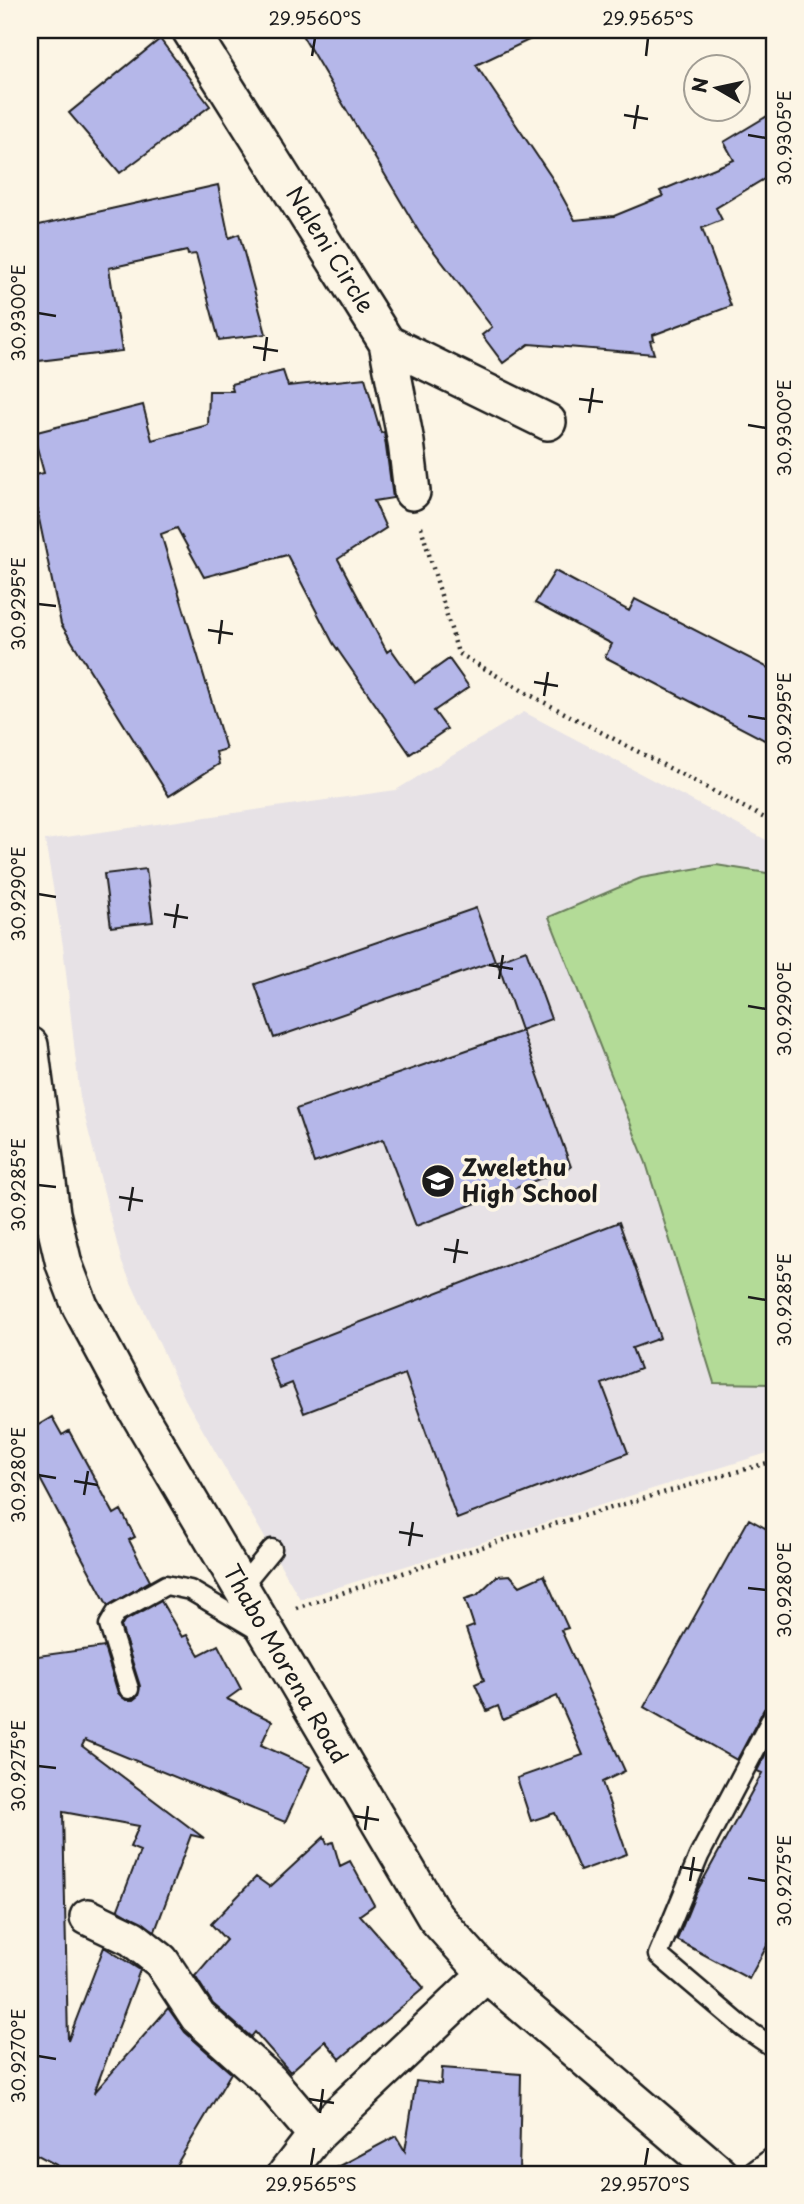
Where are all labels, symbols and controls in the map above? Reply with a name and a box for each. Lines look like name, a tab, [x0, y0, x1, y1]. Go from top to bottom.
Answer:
text: 29.9560°S	[269, 4, 361, 31]
text: 29.9565°S	[602, 4, 694, 31]
north arrow	[682, 52, 752, 122]
text: N	[684, 76, 714, 95]
text: 30.9305°E	[770, 90, 797, 186]
street label: Naleni Circle	[278, 179, 384, 319]
text: 30.9300°E	[4, 264, 31, 362]
text: 30.9300°E	[770, 379, 797, 477]
text: 30.9295°E	[4, 557, 31, 651]
text: 30.9295°E	[770, 672, 797, 766]
text: 30.9290°E	[4, 846, 31, 942]
text: 30.9290°E	[770, 961, 797, 1057]
text: 30.9285°E	[4, 1138, 31, 1232]
place label: Zwelethu High School	[462, 1149, 598, 1210]
school or university icon: Zwelethu High School	[419, 1162, 457, 1200]
text: 30.9285°E	[770, 1253, 797, 1347]
text: 30.9280°E	[4, 1427, 31, 1523]
text: 30.9280°E	[770, 1542, 797, 1638]
street label: Thabo Morena Road	[215, 1557, 358, 1769]
text: 30.9275°E	[4, 1720, 31, 1812]
text: 30.9275°E	[770, 1835, 797, 1927]
text: 30.9270°E	[4, 2009, 31, 2103]
text: 29.9565°S	[265, 2170, 357, 2197]
text: 29.9570°S	[600, 2170, 690, 2197]

